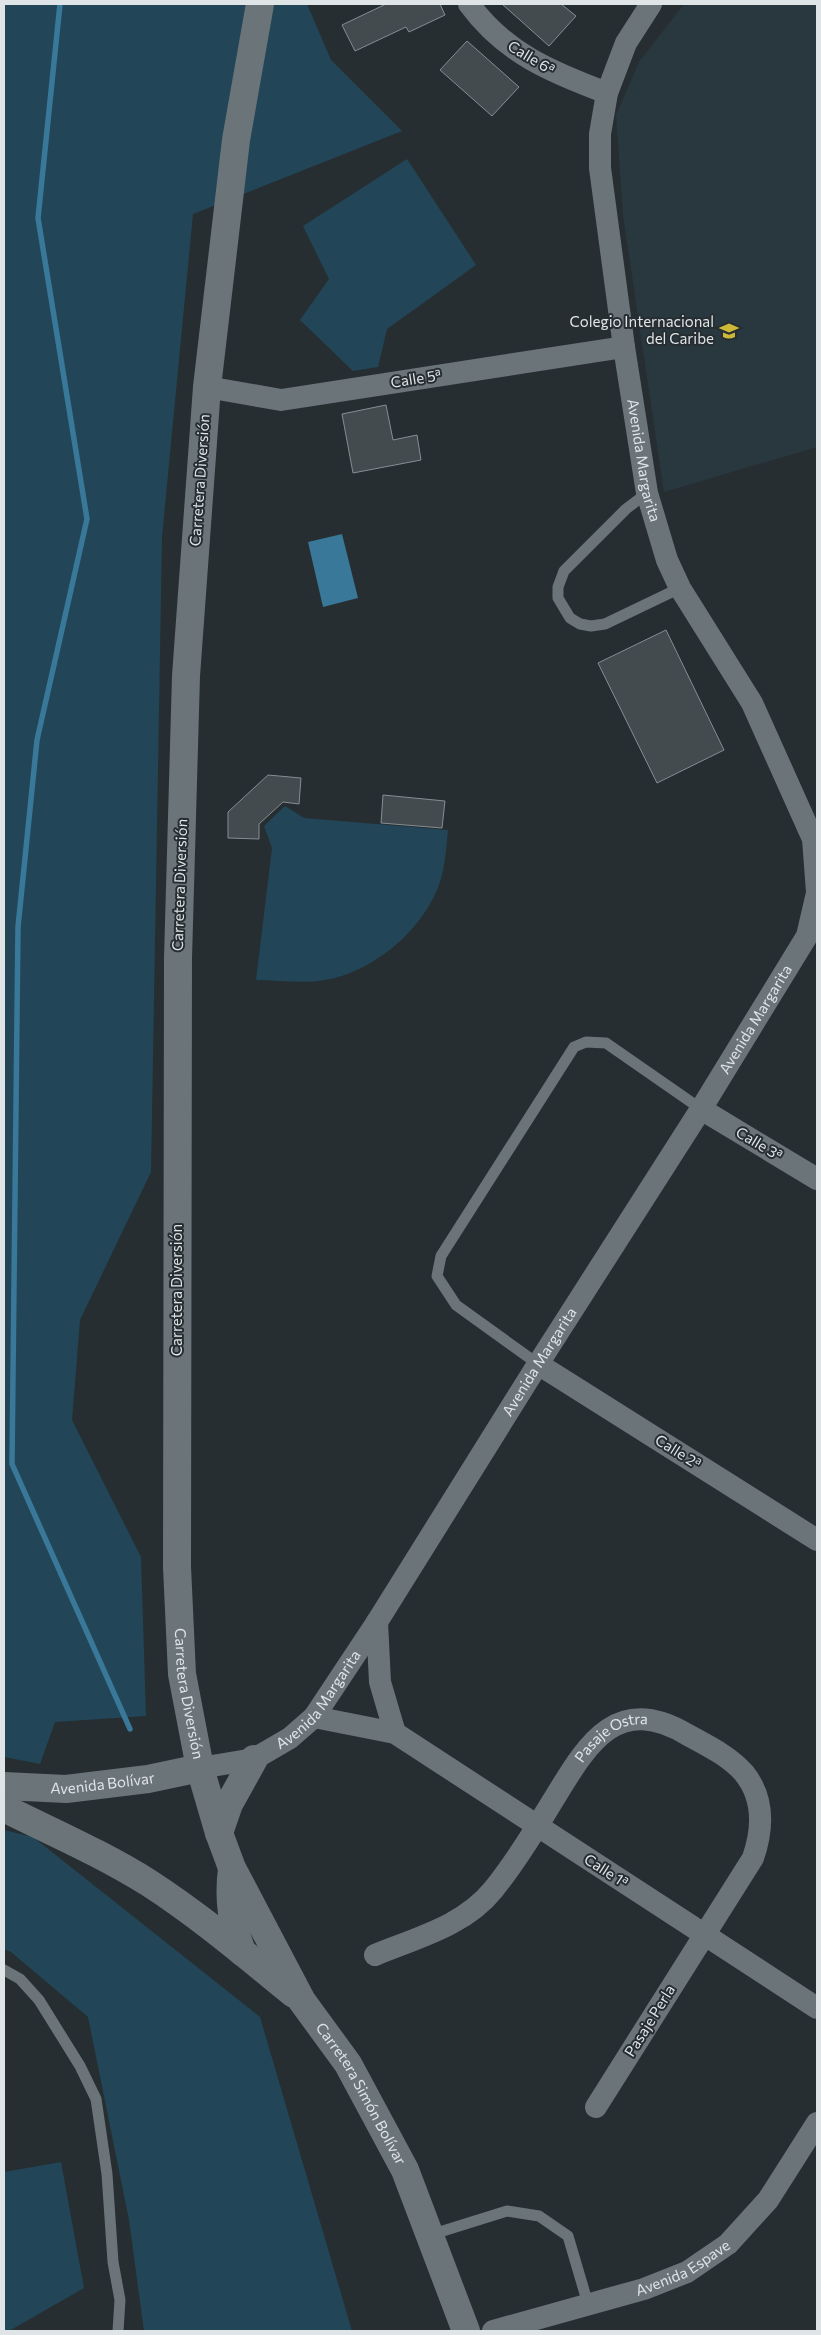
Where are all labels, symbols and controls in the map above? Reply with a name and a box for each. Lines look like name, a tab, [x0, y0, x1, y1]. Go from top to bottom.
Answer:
street label: Calle 6ª	[505, 36, 558, 78]
place label: Colegio Internacional del Caribe	[570, 312, 714, 347]
school or university icon: Colegio Internacional del Caribe	[718, 320, 740, 342]
street label: Calle 5ª	[389, 365, 442, 391]
street label: Avenida Margarita	[624, 397, 665, 524]
street label: Carretera Diversión	[185, 413, 213, 547]
street label: Carretera Diversión	[168, 818, 190, 951]
street label: Avenida Margarita	[715, 961, 795, 1077]
street label: Calle 3ª	[733, 1122, 786, 1164]
street label: Carretera Diversión	[167, 1224, 185, 1356]
street label: Avenida Margarita	[498, 1304, 580, 1419]
street label: Calle 2ª	[652, 1430, 705, 1472]
street label: Carretera Diversión	[172, 1628, 208, 1760]
street label: Avenida Margarita	[272, 1646, 364, 1752]
street label: Pasaje Ostra	[570, 1709, 649, 1766]
street label: Avenida Bolívar	[50, 1768, 156, 1797]
street label: Calle 1ª	[581, 1849, 632, 1891]
street label: Pasaje Perla	[620, 1981, 678, 2060]
street label: Carretera Simón Bolívar	[313, 2019, 410, 2168]
street label: Avenida Espave	[634, 2235, 733, 2299]

